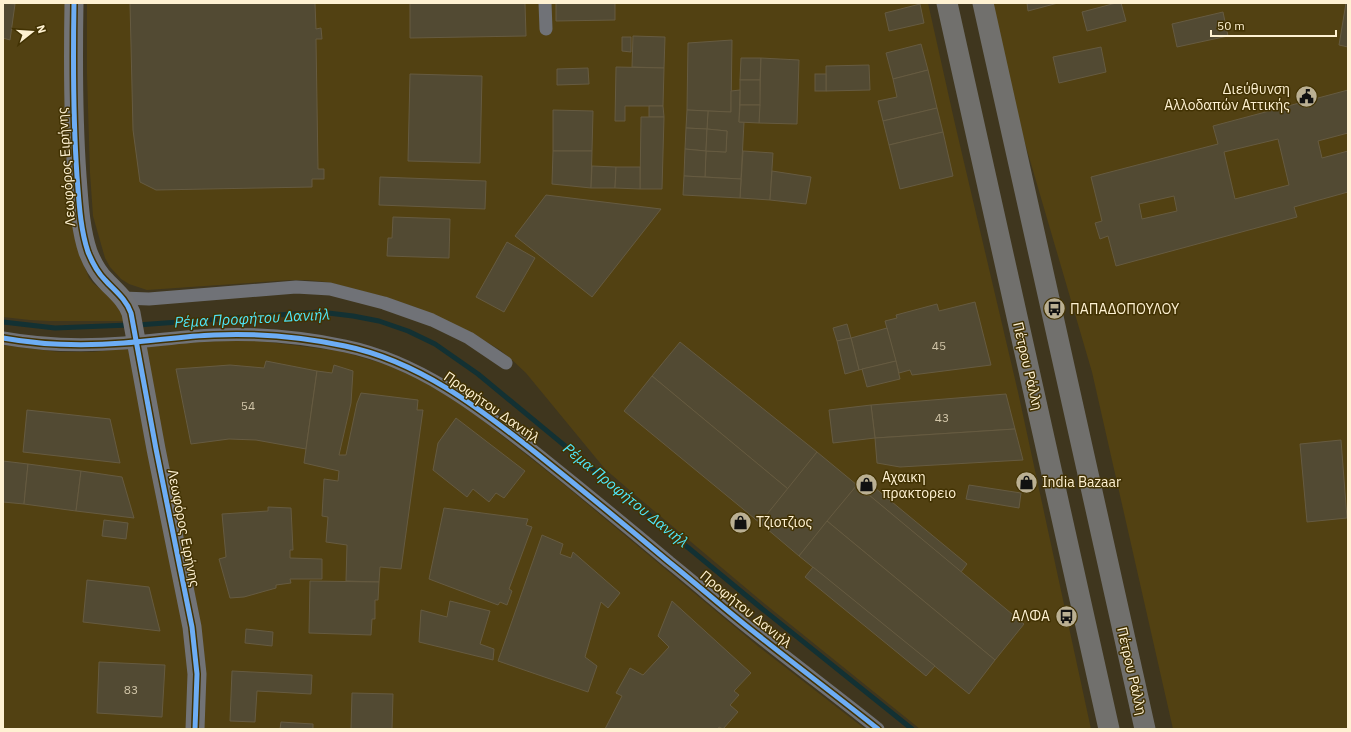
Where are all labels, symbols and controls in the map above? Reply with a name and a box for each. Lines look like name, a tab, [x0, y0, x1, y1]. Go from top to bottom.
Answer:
north arrow	[12, 12, 52, 52]
scale bar	[1211, 12, 1336, 38]
text: 50 m	[1217, 18, 1245, 33]
text: N	[34, 23, 49, 35]
place label: Διεύθυνση Αλλοδαπών Αττικής	[1164, 80, 1290, 114]
public building icon: Διεύθυνση Αλλοδαπών Αττικής	[1293, 84, 1319, 110]
street label: Λεωφόρος Ειρήνης	[53, 106, 79, 227]
bus stop icon: ΠΑΠΑΔΟΠΟΥΛΟΥ	[1042, 296, 1068, 322]
place label: ΠΑΠΑΔΟΠΟΥΛΟΥ	[1070, 300, 1180, 318]
water label: Ρέμα Προφήτου Δανιήλ	[174, 304, 330, 332]
street label: Πέτρου Ράλλη	[1009, 320, 1047, 412]
house number: 45	[932, 338, 946, 353]
street label: Προφήτου Δανιήλ	[441, 367, 544, 447]
house number: 54	[241, 398, 255, 413]
house number: 43	[935, 410, 949, 425]
water label: Ρέμα Προφήτου Δανιήλ	[560, 439, 692, 551]
street label: Λεωφόρος Ειρήνης	[164, 468, 204, 589]
place label: Αχαικη πρακτορειο	[882, 468, 956, 502]
shop icon: India Bazaar	[1013, 469, 1039, 495]
shop icon: Αχαικη πρακτορειο	[853, 472, 879, 498]
place label: India Bazaar	[1042, 473, 1121, 491]
shop icon: Τζιοτζιος	[727, 509, 753, 535]
place label: Τζιοτζιος	[756, 513, 813, 531]
street label: Προφήτου Δανιήλ	[696, 566, 796, 652]
bus stop icon: ΑΛΦΑ	[1053, 603, 1079, 629]
place label: ΑΛΦΑ	[1012, 607, 1050, 625]
street label: Πέτρου Ράλλη	[1113, 625, 1151, 717]
house number: 83	[124, 682, 138, 697]

